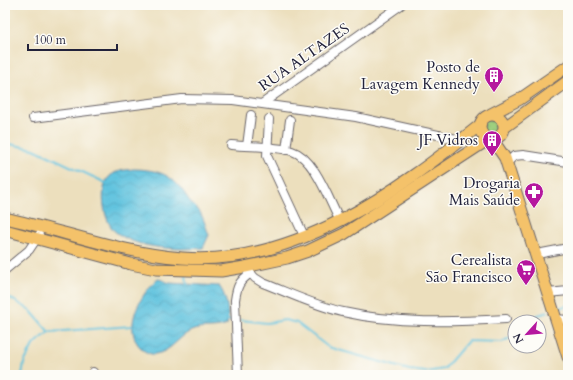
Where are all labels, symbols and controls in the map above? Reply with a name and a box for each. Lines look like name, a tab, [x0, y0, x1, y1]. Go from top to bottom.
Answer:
street label: RUA ALTAZES	[255, 18, 353, 96]
scale bar	[28, 26, 117, 52]
text: 100 m	[34, 32, 67, 48]
place label: Posto de Lavagem Kennedy	[361, 57, 480, 94]
building icon: Posto de Lavagem Kennedy	[483, 65, 505, 93]
building icon: JF Vidros	[481, 129, 503, 157]
place label: JF Vidros	[417, 130, 478, 150]
place label: Drogaria Mais Saúde	[449, 173, 521, 210]
pharmacy icon: Drogaria Mais Saúde	[523, 181, 545, 209]
place label: Cerealista São Francisco	[426, 250, 513, 287]
supermarket icon: Cerealista São Francisco	[515, 258, 537, 286]
north arrow	[507, 314, 547, 354]
text: N	[509, 330, 527, 346]

